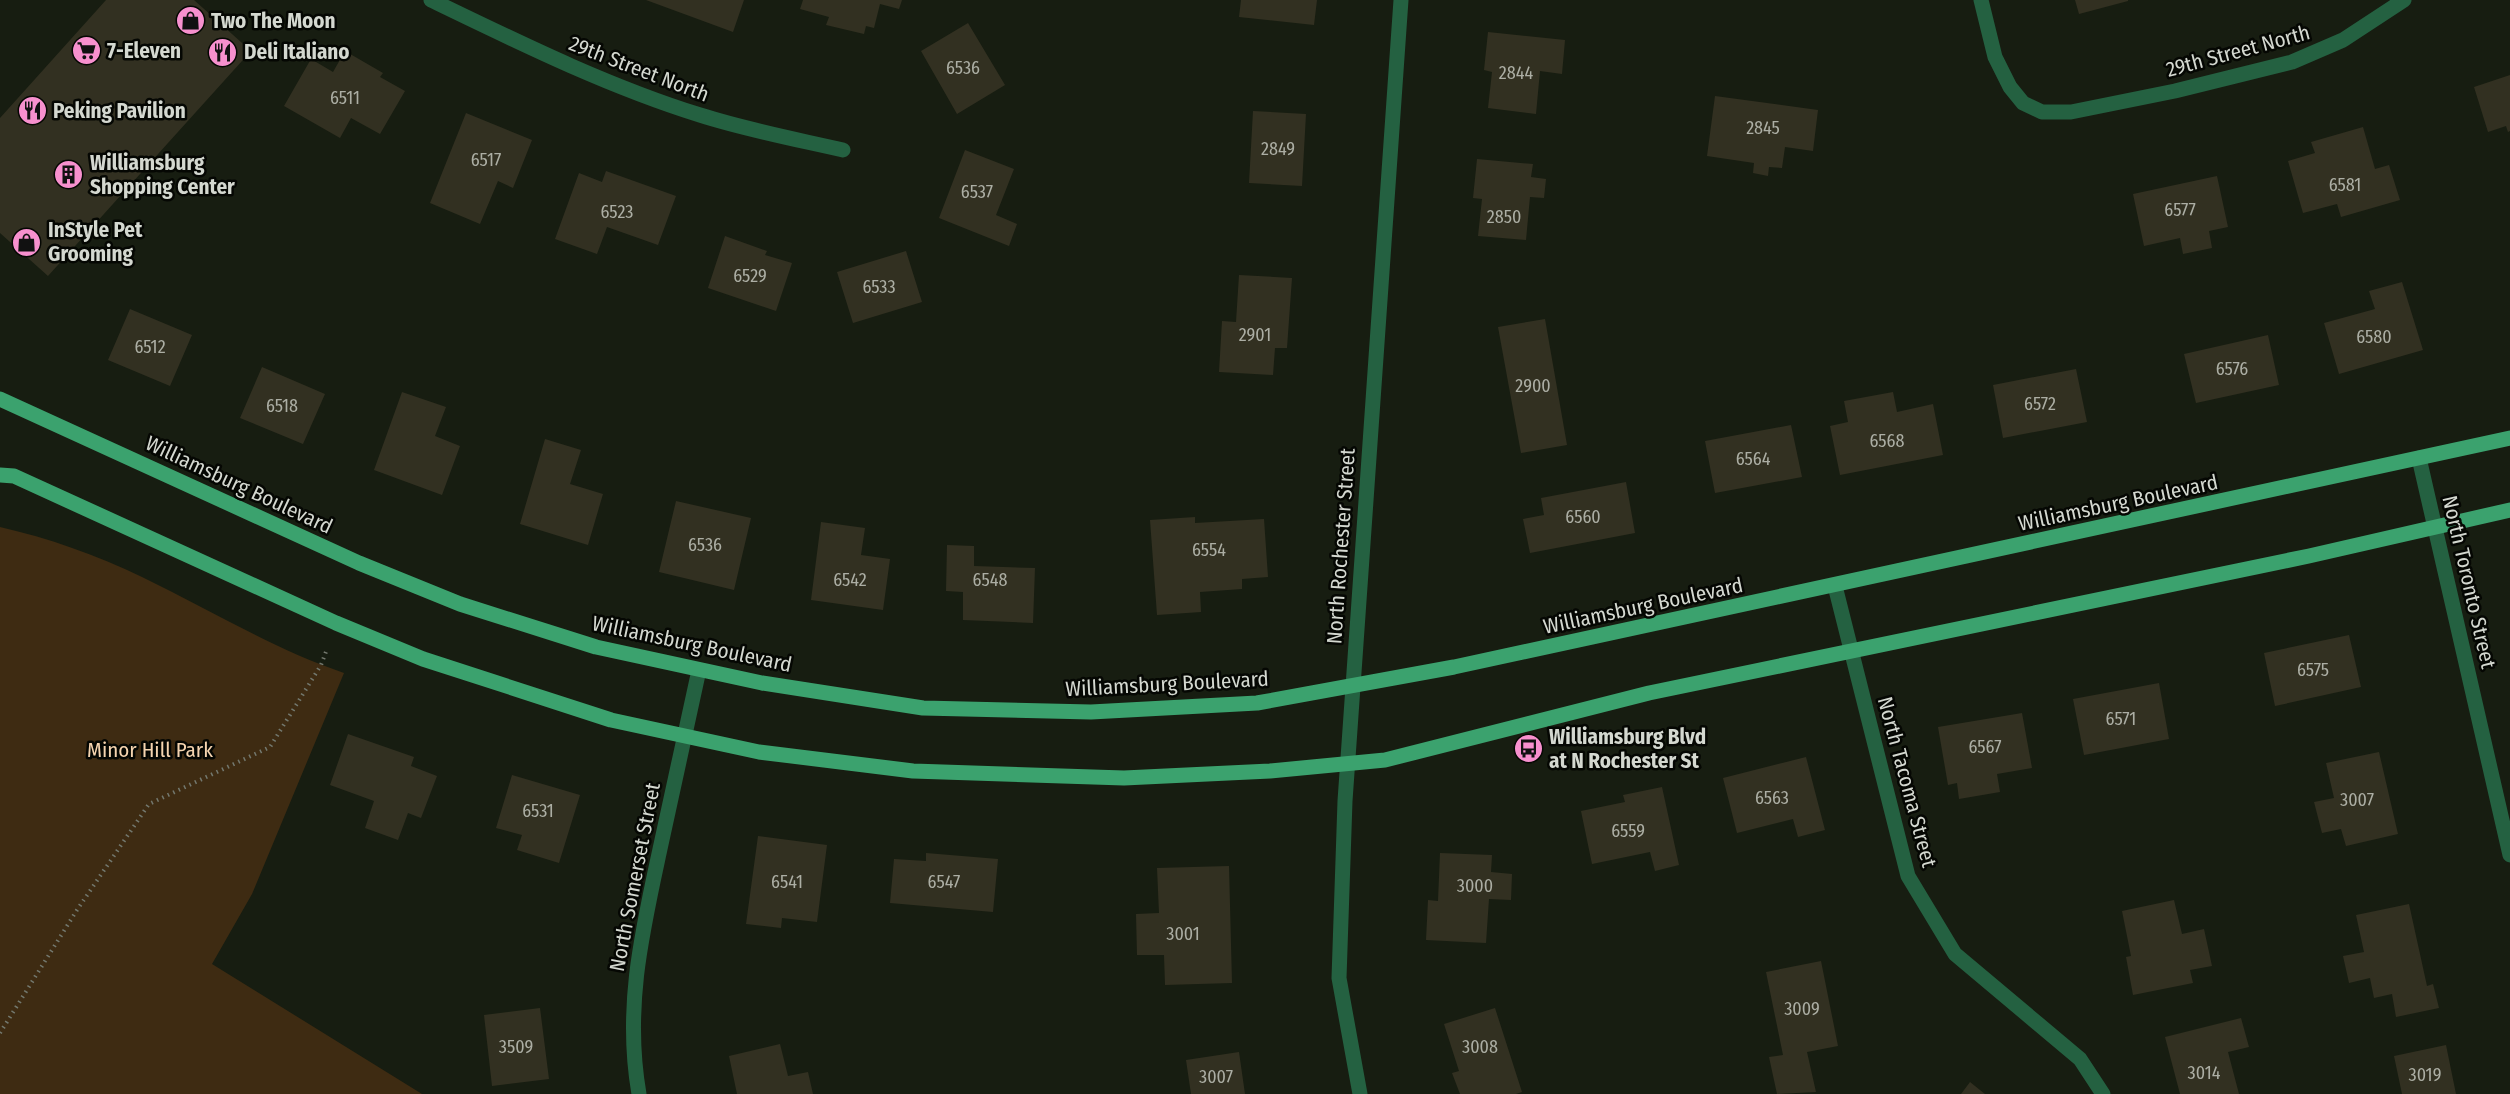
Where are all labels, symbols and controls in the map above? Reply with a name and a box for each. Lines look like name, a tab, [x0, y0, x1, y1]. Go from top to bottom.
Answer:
shop icon: Two The Moon	[174, 5, 206, 37]
place label: Two The Moon	[211, 8, 336, 34]
street label: 29th Street North	[2163, 19, 2313, 83]
street label: 29th Street North	[565, 30, 713, 108]
supermarket icon: 7-Eleven	[70, 35, 102, 67]
restaurant icon: Deli Italiano	[207, 36, 239, 68]
place label: 7-Eleven	[107, 38, 181, 64]
place label: Deli Italiano	[244, 39, 350, 65]
house number: 6536	[946, 57, 980, 79]
house number: 2844	[1499, 62, 1533, 84]
house number: 6511	[330, 87, 360, 109]
restaurant icon: Peking Pavilion	[16, 95, 48, 127]
place label: Peking Pavilion	[53, 98, 186, 124]
house number: 2845	[1746, 117, 1780, 139]
house number: 2849	[1261, 138, 1295, 160]
house number: 6517	[471, 149, 501, 171]
place label: Williamsburg Shopping Center	[90, 150, 235, 200]
building icon: Williamsburg Shopping Center	[53, 159, 85, 191]
house number: 6581	[2329, 174, 2361, 196]
house number: 6537	[961, 181, 993, 203]
house number: 6577	[2164, 199, 2196, 221]
house number: 6523	[601, 201, 633, 223]
house number: 2850	[1487, 206, 1521, 228]
place label: InStyle Pet Grooming	[48, 217, 143, 267]
shop icon: InStyle Pet Grooming	[11, 226, 43, 258]
house number: 6529	[733, 265, 767, 287]
house number: 6533	[862, 276, 896, 298]
house number: 2901	[1239, 324, 1271, 346]
house number: 6580	[2356, 326, 2392, 348]
house number: 6512	[134, 336, 166, 358]
house number: 6576	[2216, 358, 2248, 380]
house number: 2900	[1515, 375, 1551, 397]
house number: 6572	[2024, 393, 2056, 415]
house number: 6518	[266, 395, 298, 417]
street label: Williamsburg Boulevard	[141, 430, 337, 540]
house number: 6568	[1869, 430, 1905, 452]
street label: North Rochester Street	[1321, 447, 1361, 645]
house number: 6564	[1736, 448, 1771, 470]
street label: Williamsburg Boulevard	[2016, 469, 2220, 537]
street label: North Toronto Street	[2436, 493, 2502, 671]
house number: 6560	[1565, 506, 1601, 528]
house number: 6536	[688, 534, 722, 556]
house number: 6554	[1192, 539, 1226, 561]
house number: 6542	[833, 569, 867, 591]
house number: 6548	[973, 569, 1007, 591]
street label: Williamsburg Boulevard	[1541, 572, 1745, 640]
street label: Williamsburg Boulevard	[590, 610, 794, 678]
house number: 6575	[2297, 659, 2329, 681]
street label: Williamsburg Boulevard	[1065, 666, 1269, 702]
street label: North Tacoma Street	[1872, 694, 1942, 870]
house number: 6571	[2106, 708, 2136, 730]
place label: Williamsburg Blvd at N Rochester St	[1549, 724, 1706, 774]
bus stop icon: Williamsburg Blvd at N Rochester St	[1512, 733, 1544, 765]
house number: 6567	[1969, 736, 2001, 758]
park label: Minor Hill Park	[87, 737, 213, 763]
street label: North Somerset Street	[604, 780, 666, 974]
house number: 6563	[1755, 787, 1789, 809]
house number: 3007	[2340, 789, 2374, 811]
house number: 6531	[522, 800, 554, 822]
house number: 6559	[1611, 820, 1645, 842]
house number: 6541	[771, 871, 803, 893]
house number: 6547	[928, 871, 960, 893]
house number: 3000	[1457, 875, 1493, 897]
house number: 3001	[1166, 923, 1200, 945]
house number: 3009	[1784, 998, 1820, 1020]
house number: 3509	[499, 1036, 533, 1058]
house number: 3008	[1462, 1036, 1498, 1058]
house number: 3014	[2188, 1062, 2221, 1084]
house number: 3019	[2409, 1064, 2441, 1086]
house number: 3007	[1199, 1066, 1233, 1088]

